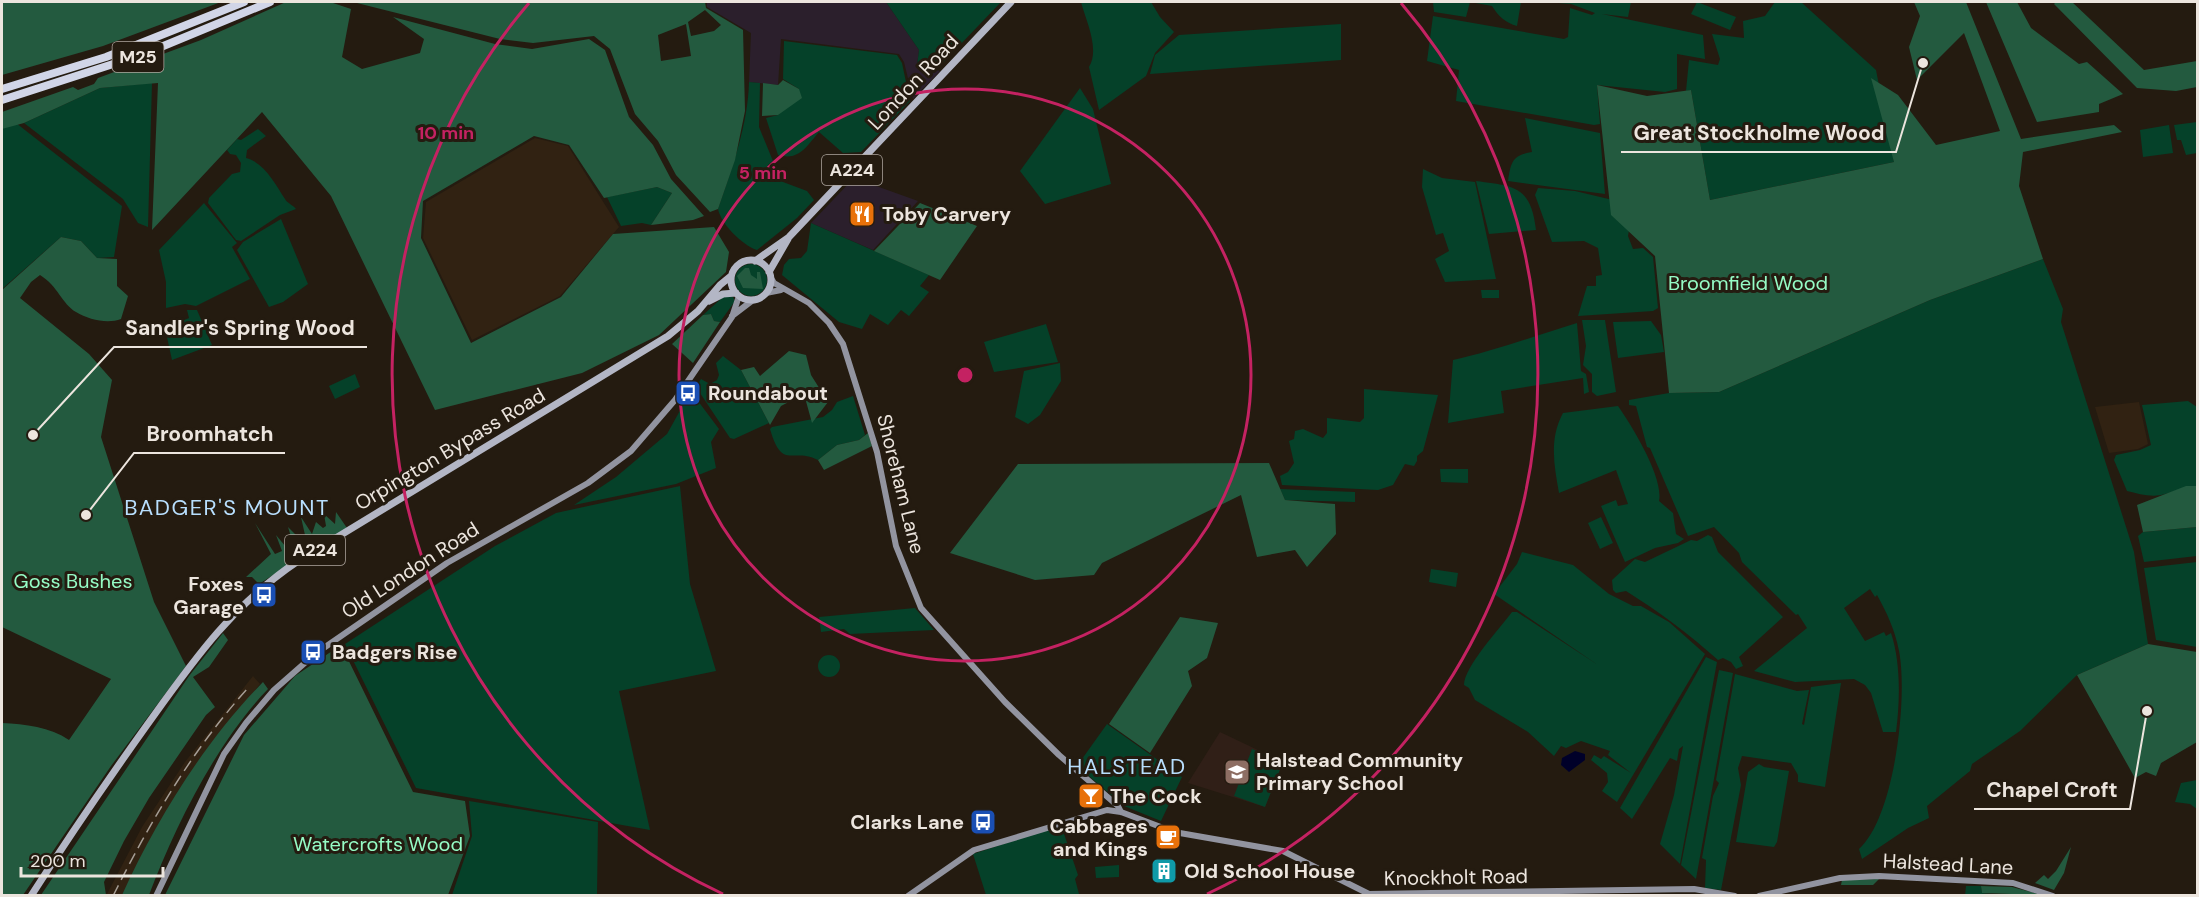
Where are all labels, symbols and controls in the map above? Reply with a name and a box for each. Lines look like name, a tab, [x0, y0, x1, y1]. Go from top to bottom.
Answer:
street label: London Road	[862, 29, 964, 135]
road number: M25	[112, 42, 164, 72]
callout: Great Stockholme Wood	[1621, 113, 1896, 152]
text: Great Stockholme Wood	[1633, 119, 1885, 147]
text: 10 min	[418, 121, 474, 145]
road number: A224	[822, 155, 882, 185]
text: 5 min	[739, 161, 787, 185]
restaurant icon: Toby Carvery	[847, 199, 877, 229]
place label: Toby Carvery	[882, 201, 1011, 227]
park label: Broomfield Wood	[1668, 270, 1828, 296]
callout: Sandler's Spring Wood	[114, 308, 367, 347]
text: Sandler's Spring Wood	[125, 314, 355, 342]
centre of rings	[955, 365, 975, 385]
bus stop icon: Roundabout	[673, 378, 703, 408]
place label: Roundabout	[708, 380, 828, 406]
street label: Orpington Bypass Road	[350, 382, 550, 516]
street label: Shoreham Lane	[871, 411, 931, 557]
callout: Broomhatch	[134, 414, 285, 453]
text: Broomhatch	[147, 420, 273, 448]
district label: BADGER'S MOUNT	[124, 493, 330, 522]
street label: Old London Road	[336, 516, 484, 624]
road number: A224	[285, 535, 345, 565]
park label: Goss Bushes	[14, 568, 132, 594]
place label: Foxes Garage	[173, 571, 244, 620]
bus stop icon: Foxes Garage	[249, 580, 279, 610]
bus stop icon: Badgers Rise	[298, 637, 328, 667]
place label: Badgers Rise	[332, 639, 457, 665]
place label: Halstead Community Primary School	[1256, 747, 1463, 796]
district label: HALSTEAD	[1067, 752, 1187, 781]
school or university icon: Halstead Community Primary School	[1222, 757, 1252, 787]
callout: Chapel Croft	[1974, 770, 2130, 809]
text: Chapel Croft	[1986, 776, 2118, 804]
bar icon: The Cock	[1076, 781, 1106, 811]
place label: The Cock	[1110, 783, 1202, 809]
bus stop icon: Clarks Lane	[968, 807, 998, 837]
place label: Clarks Lane	[850, 809, 964, 835]
place label: Cabbages and Kings	[1049, 813, 1148, 862]
cafe icon: Cabbages and Kings	[1153, 822, 1183, 852]
park label: Watercrofts Wood	[293, 831, 463, 857]
scale bar	[21, 840, 164, 878]
street label: Halstead Lane	[1882, 848, 2014, 880]
text: 200 m	[30, 849, 86, 873]
building icon: Old School House	[1149, 856, 1179, 886]
place label: Old School House	[1184, 858, 1355, 884]
street label: Knockholt Road	[1384, 863, 1528, 891]

